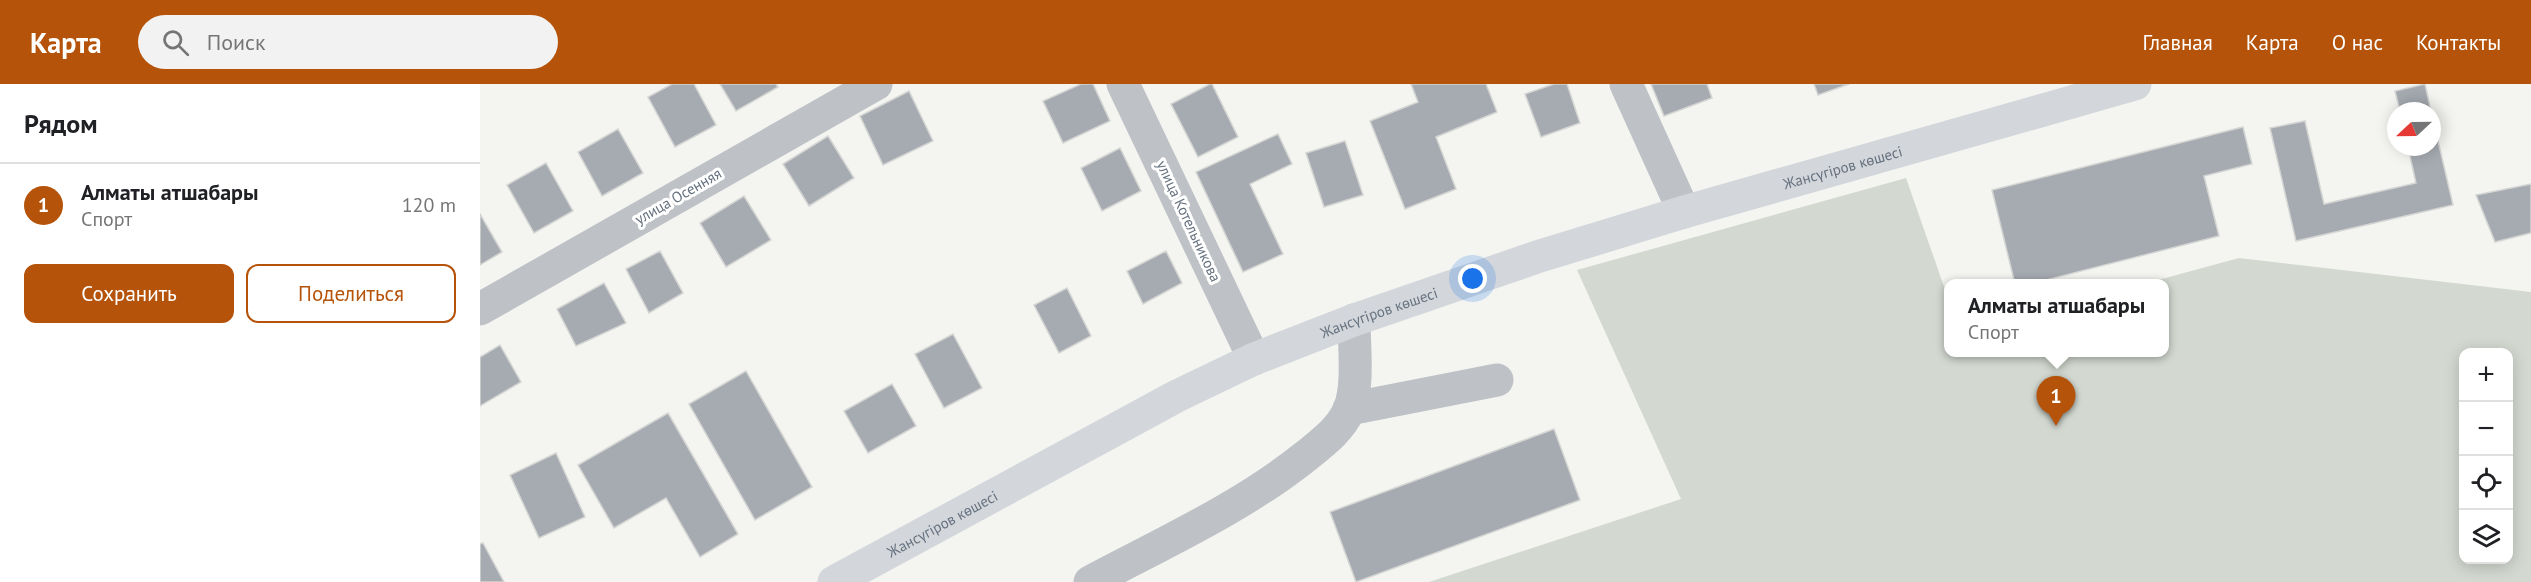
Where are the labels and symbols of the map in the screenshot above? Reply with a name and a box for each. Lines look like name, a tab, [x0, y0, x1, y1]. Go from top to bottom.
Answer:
north arrow	[2387, 102, 2441, 156]
street label: Жансүгіров көшесі	[1780, 141, 1904, 193]
street label: улица Котельникова	[1153, 157, 1225, 285]
street label: улица Осенняя	[631, 164, 725, 228]
your location	[1458, 264, 1487, 293]
street label: Жансүгіров көшесі	[1317, 283, 1440, 342]
pin: 1	[2036, 376, 2076, 426]
street label: Жансүгіров көшесі	[883, 486, 1001, 562]

